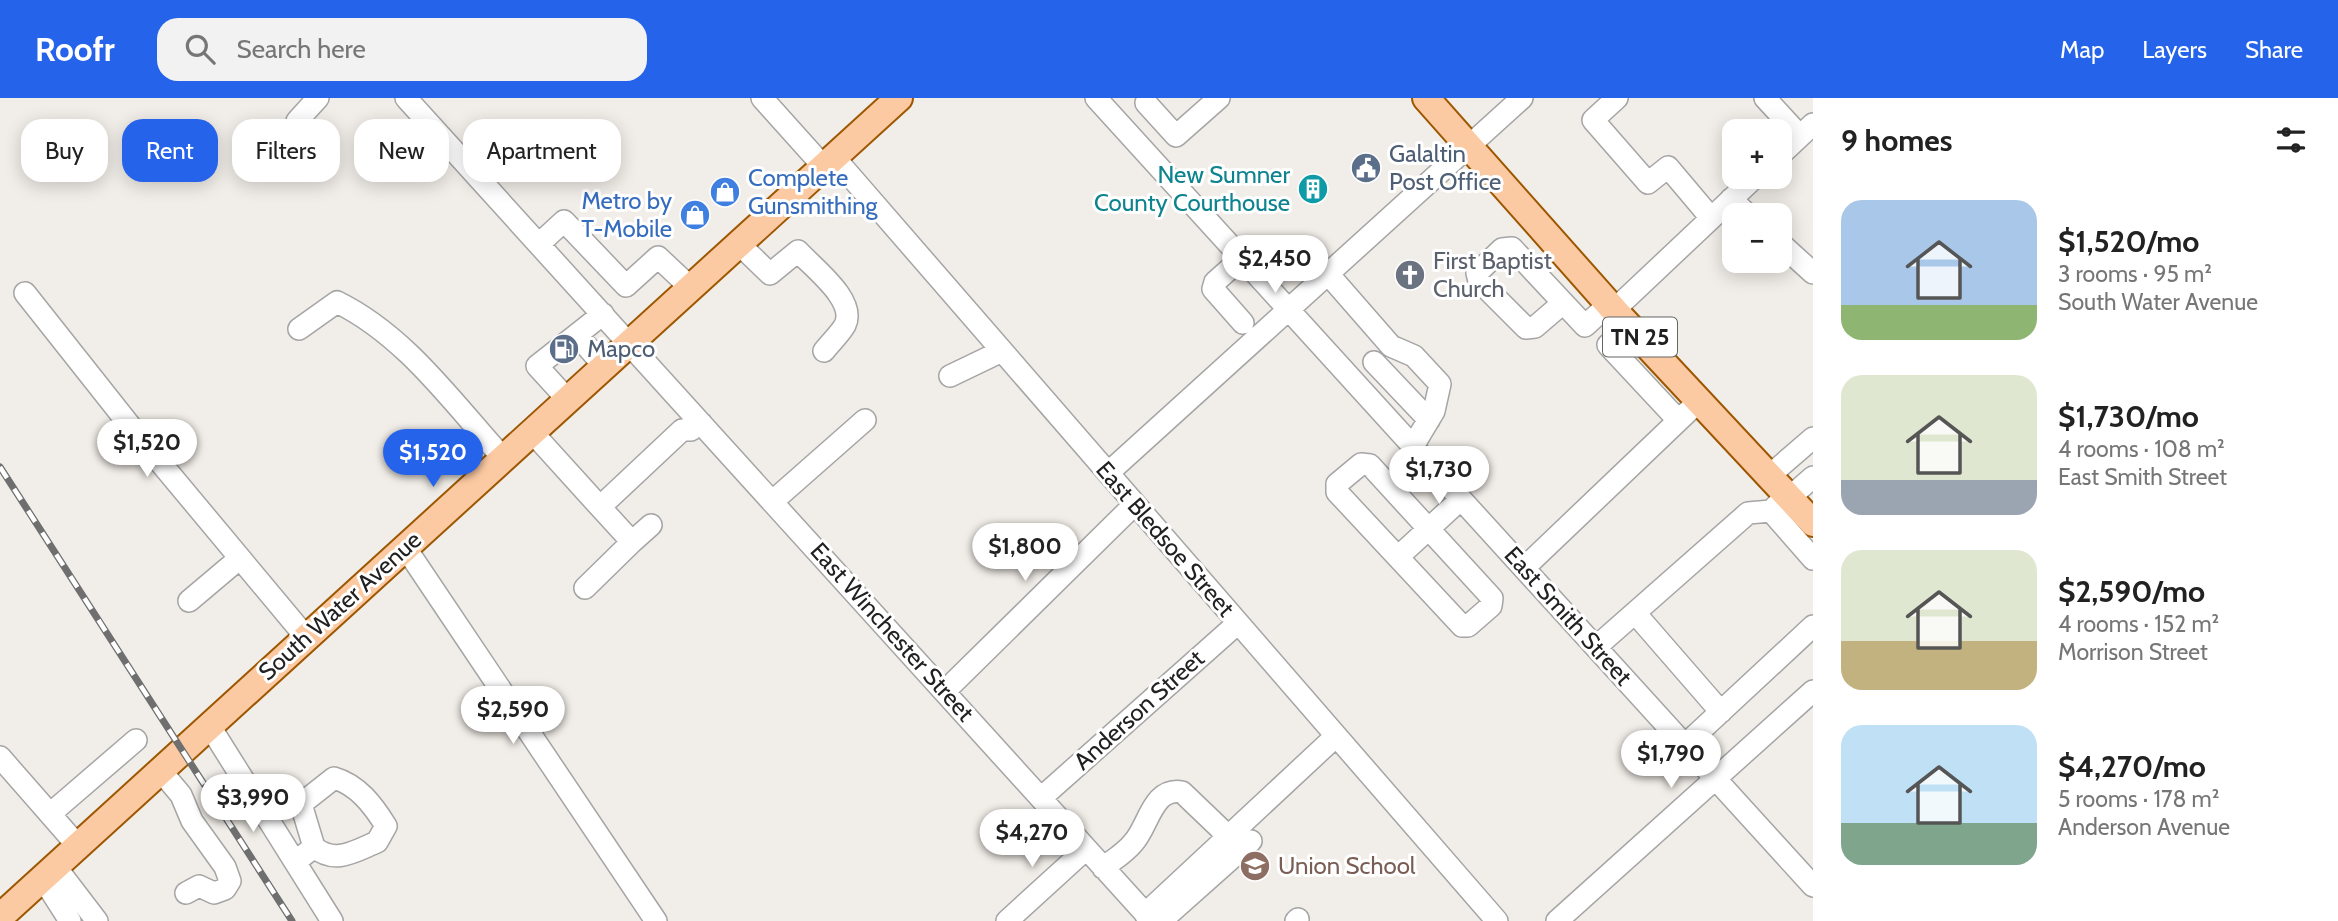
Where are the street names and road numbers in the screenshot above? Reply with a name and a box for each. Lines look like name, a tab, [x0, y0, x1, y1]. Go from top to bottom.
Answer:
road number: TN 25	[1603, 318, 1677, 356]
street label: East Bledsoe Street	[1090, 455, 1241, 622]
street label: South Water Avenue	[252, 525, 427, 686]
street label: East Winchester Street	[805, 536, 980, 727]
street label: East Smith Street	[1499, 540, 1638, 691]
street label: Anderson Street	[1068, 644, 1210, 776]

